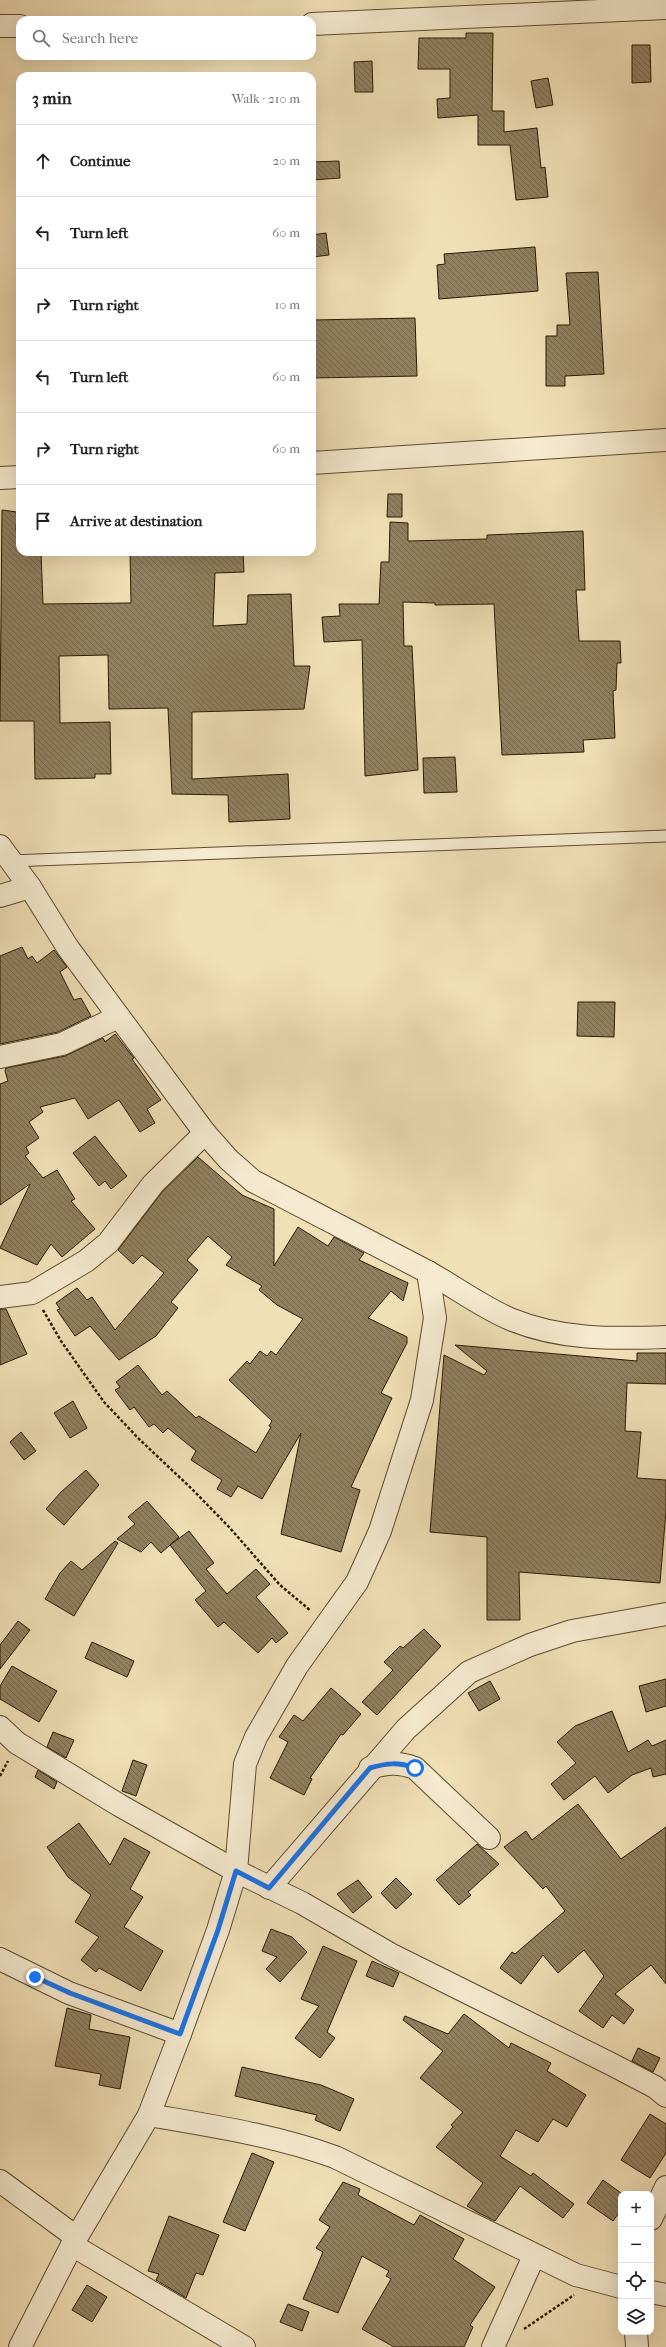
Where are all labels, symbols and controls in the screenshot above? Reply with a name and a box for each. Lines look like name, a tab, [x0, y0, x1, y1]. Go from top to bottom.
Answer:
search box	[16, 16, 316, 60]
icon: search	[30, 27, 52, 49]
text: Search here	[62, 29, 138, 47]
text: 3 min	[32, 88, 72, 108]
text: Walk · 210 m	[232, 91, 300, 106]
icon: ahead	[32, 150, 54, 172]
text: Continue	[70, 152, 130, 170]
text: 20 m	[273, 153, 300, 168]
icon: left	[32, 222, 54, 244]
text: Turn left	[70, 224, 128, 242]
text: 60 m	[272, 225, 300, 240]
icon: right	[32, 294, 54, 316]
text: Turn right	[70, 296, 139, 314]
text: 10 m	[275, 297, 300, 312]
icon: left	[32, 366, 54, 388]
text: Turn left	[70, 368, 128, 386]
text: 60 m	[272, 369, 300, 384]
icon: right	[32, 438, 54, 460]
text: Turn right	[70, 440, 139, 458]
text: 60 m	[272, 441, 300, 456]
icon: arrive	[32, 510, 54, 532]
text: Arrive at destination	[70, 512, 202, 530]
route start	[406, 1759, 424, 1777]
route end	[26, 1968, 44, 1986]
map controls	[618, 2191, 654, 2335]
button: +	[618, 2191, 654, 2227]
button: −	[618, 2227, 654, 2263]
button: locate	[618, 2263, 654, 2299]
button: layers	[618, 2299, 654, 2335]

